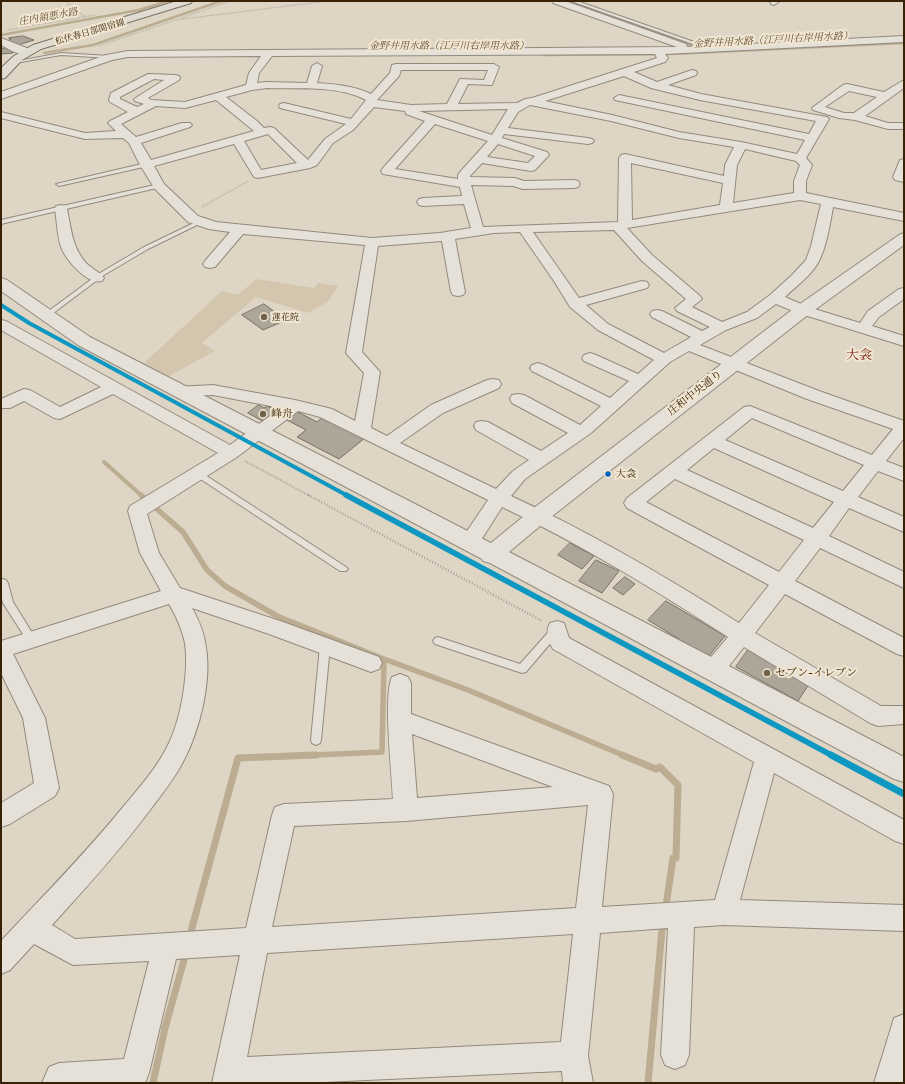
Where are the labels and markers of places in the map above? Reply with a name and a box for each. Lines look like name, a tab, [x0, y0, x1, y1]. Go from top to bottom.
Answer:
marker: 蓮花院	[259, 312, 269, 322]
place label: 蓮花院	[272, 312, 299, 322]
place label: 峰舟	[271, 407, 293, 421]
marker: 峰舟	[258, 409, 268, 419]
place label: 大衾	[616, 468, 636, 480]
marker: 大衾	[603, 469, 613, 479]
place label: セブン-イレブン	[775, 666, 857, 680]
marker: セブン-イレブン	[762, 668, 772, 678]

